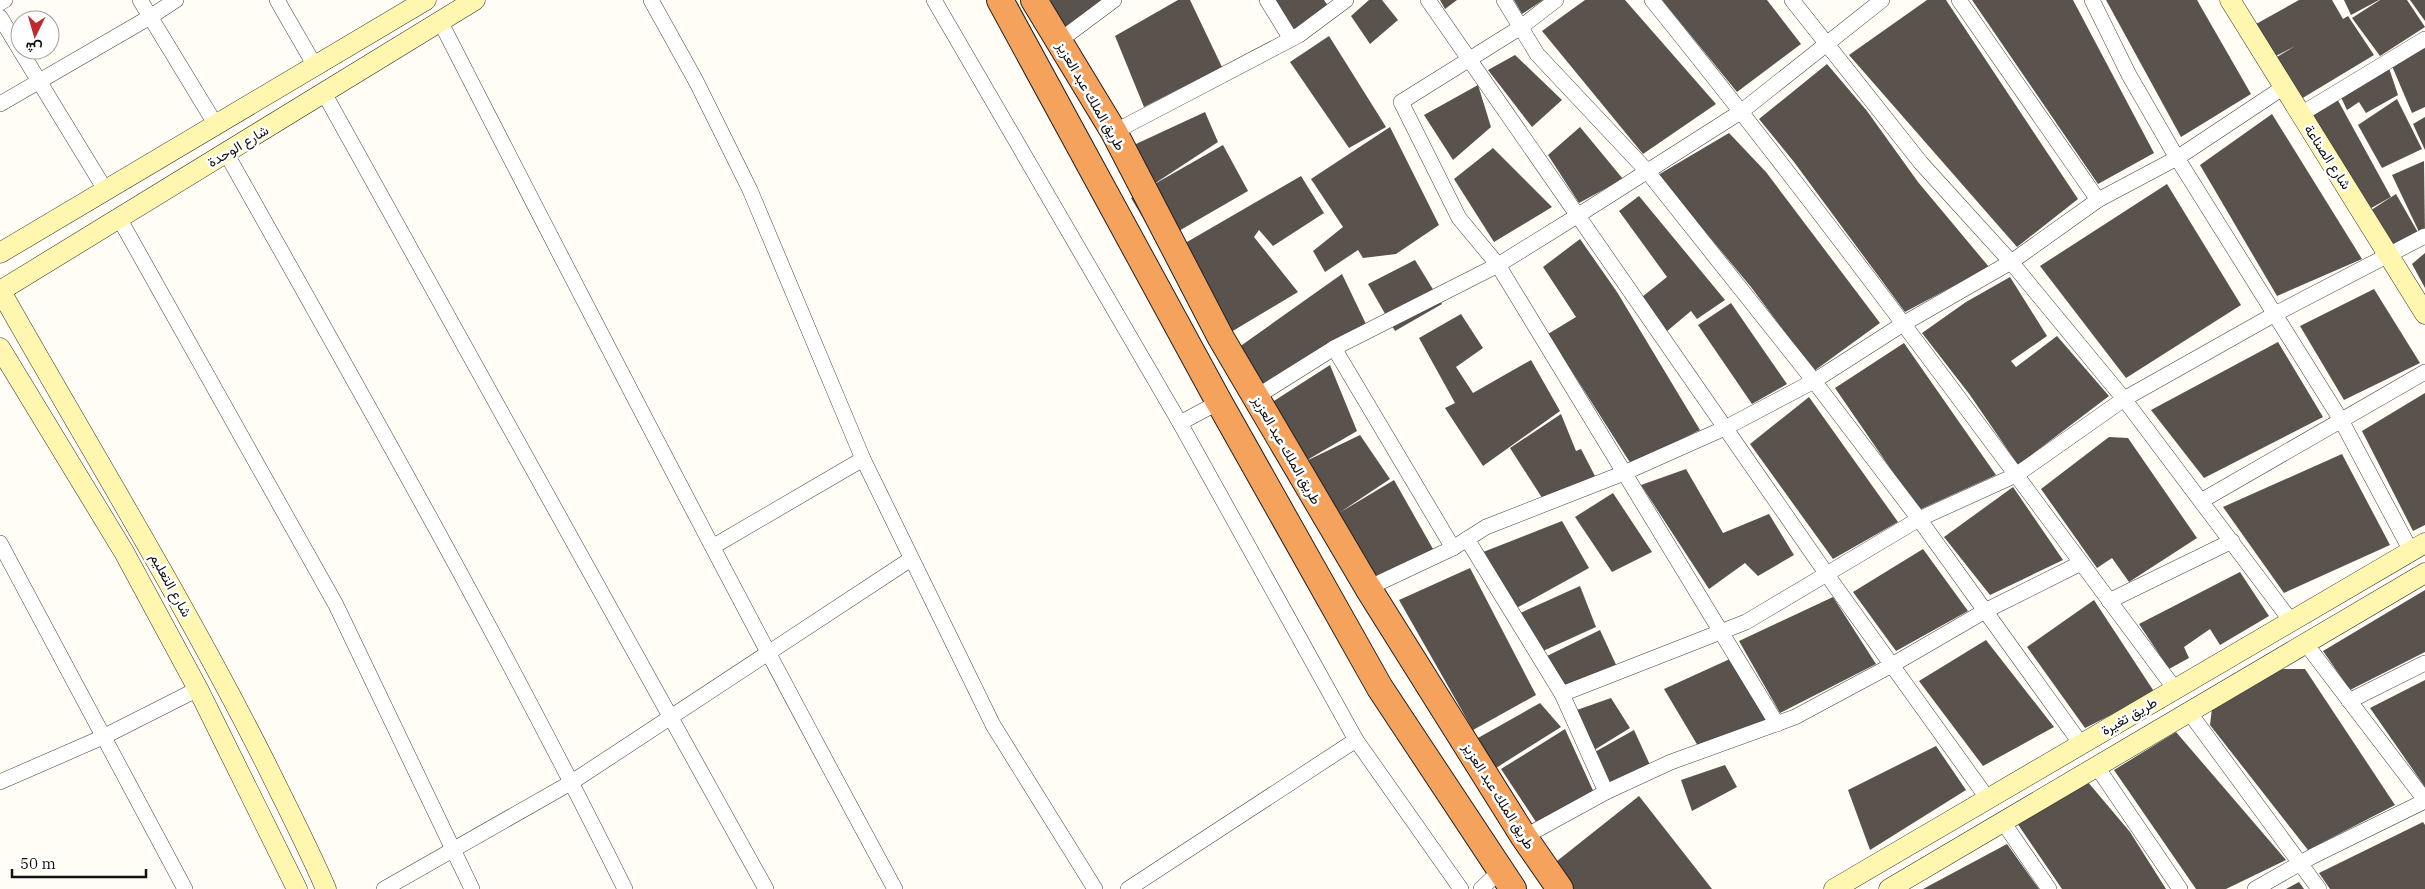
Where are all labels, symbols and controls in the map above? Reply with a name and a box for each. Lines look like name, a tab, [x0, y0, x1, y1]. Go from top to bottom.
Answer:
north arrow	[10, 10, 60, 60]
text: ش	[25, 38, 43, 58]
street label: طريق الملك عبد العزيز	[1052, 38, 1129, 154]
street label: شارع الوحدة	[204, 121, 273, 173]
street label: شارع الصناعة	[2299, 121, 2356, 194]
street label: طريق الملك عبد العزيز	[1248, 392, 1325, 508]
street label: شارع التعليم	[144, 550, 196, 621]
street label: طريق تغيرة	[2098, 693, 2160, 739]
street label: طريق الملك عبد العزيز	[1458, 738, 1539, 853]
scale bar	[12, 846, 146, 878]
text: 50 m	[20, 854, 56, 873]

